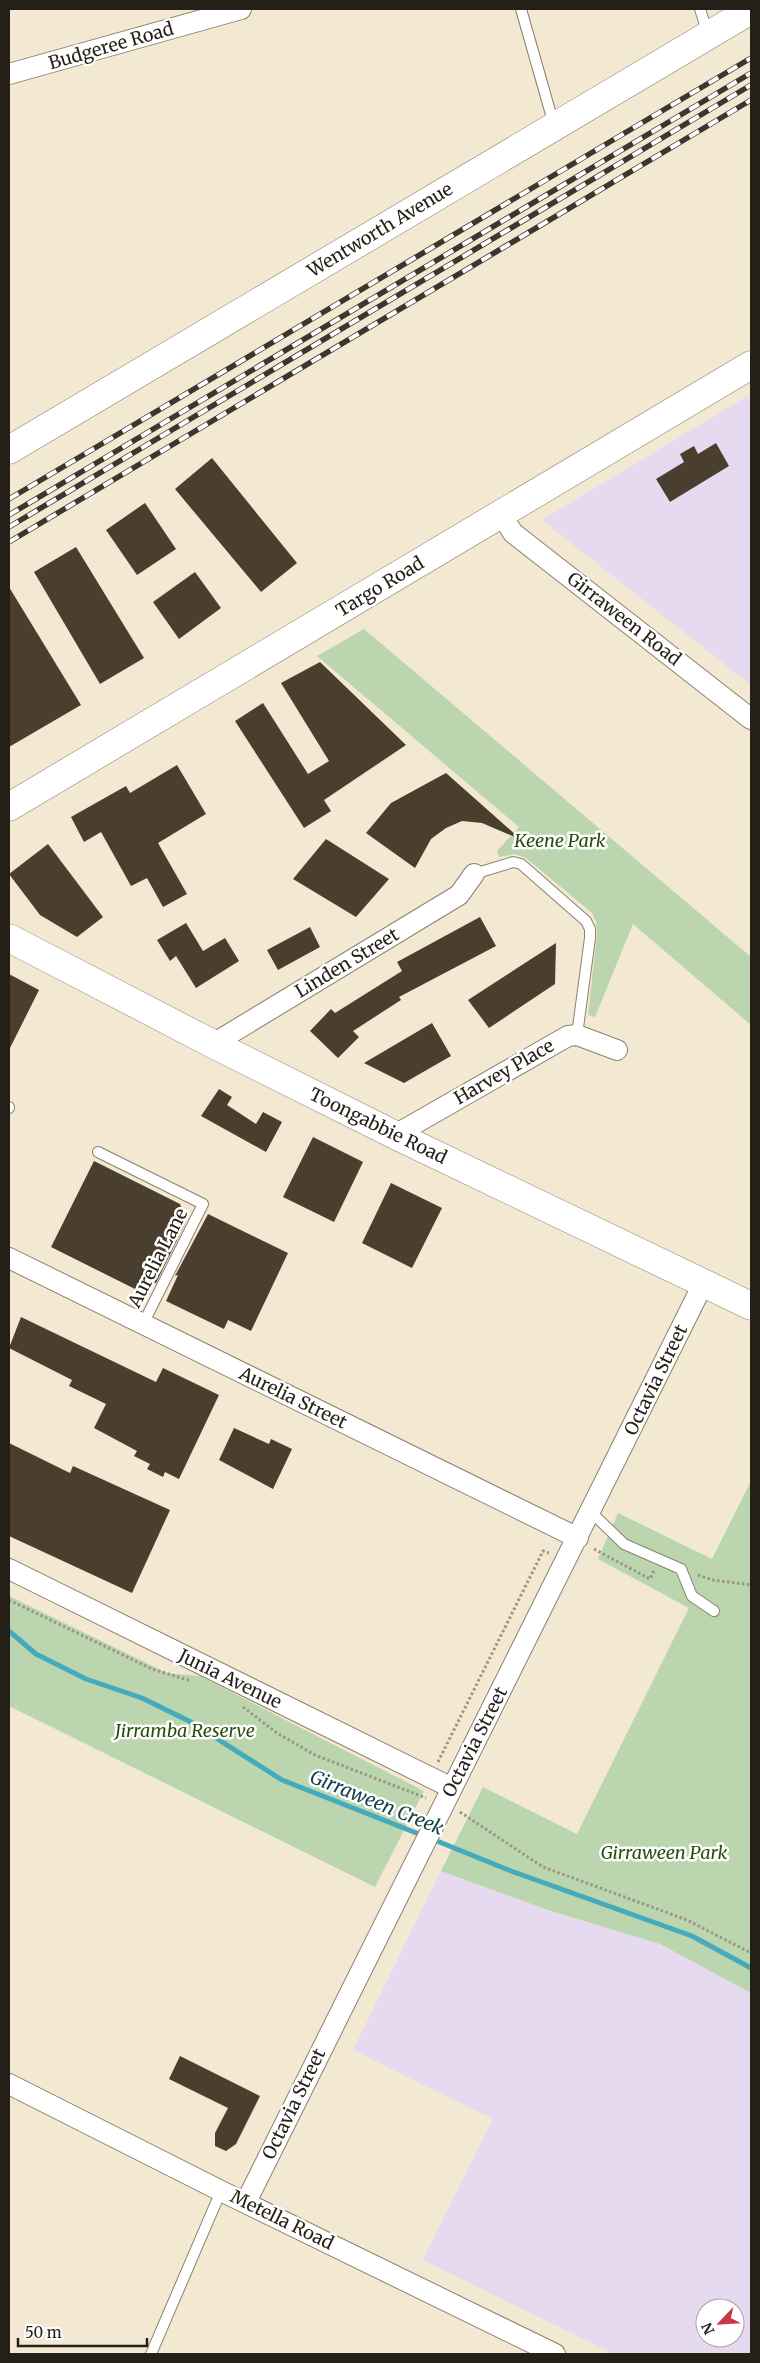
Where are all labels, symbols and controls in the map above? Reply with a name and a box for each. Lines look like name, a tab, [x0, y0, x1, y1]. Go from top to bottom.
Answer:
street label: Budgeree Road	[46, 17, 176, 74]
street label: Wentworth Avenue	[302, 177, 457, 283]
street label: Targo Road	[332, 551, 428, 622]
street label: Girraween Road	[563, 567, 686, 670]
park label: Keene Park	[513, 829, 606, 852]
street label: Linden Street	[291, 923, 403, 1003]
street label: Harvey Place	[450, 1034, 558, 1109]
street label: Toongabbie Road	[306, 1082, 451, 1169]
street label: Aurelia Lane	[122, 1204, 192, 1312]
street label: Octavia Street	[619, 1321, 692, 1439]
street label: Aurelia Street	[235, 1361, 351, 1434]
street label: Junia Avenue	[174, 1643, 286, 1713]
street label: Octavia Street	[437, 1683, 512, 1801]
park label: Jirramba Reserve	[113, 1719, 255, 1742]
water label: Girraween Creek	[307, 1764, 448, 1840]
park label: Girraween Park	[601, 1841, 727, 1864]
street label: Octavia Street	[257, 2045, 330, 2163]
street label: Metella Road	[227, 2185, 338, 2254]
north arrow	[695, 2298, 745, 2348]
scale bar	[18, 2316, 146, 2348]
text: N	[698, 2320, 719, 2337]
text: 50 m	[25, 2323, 62, 2342]

